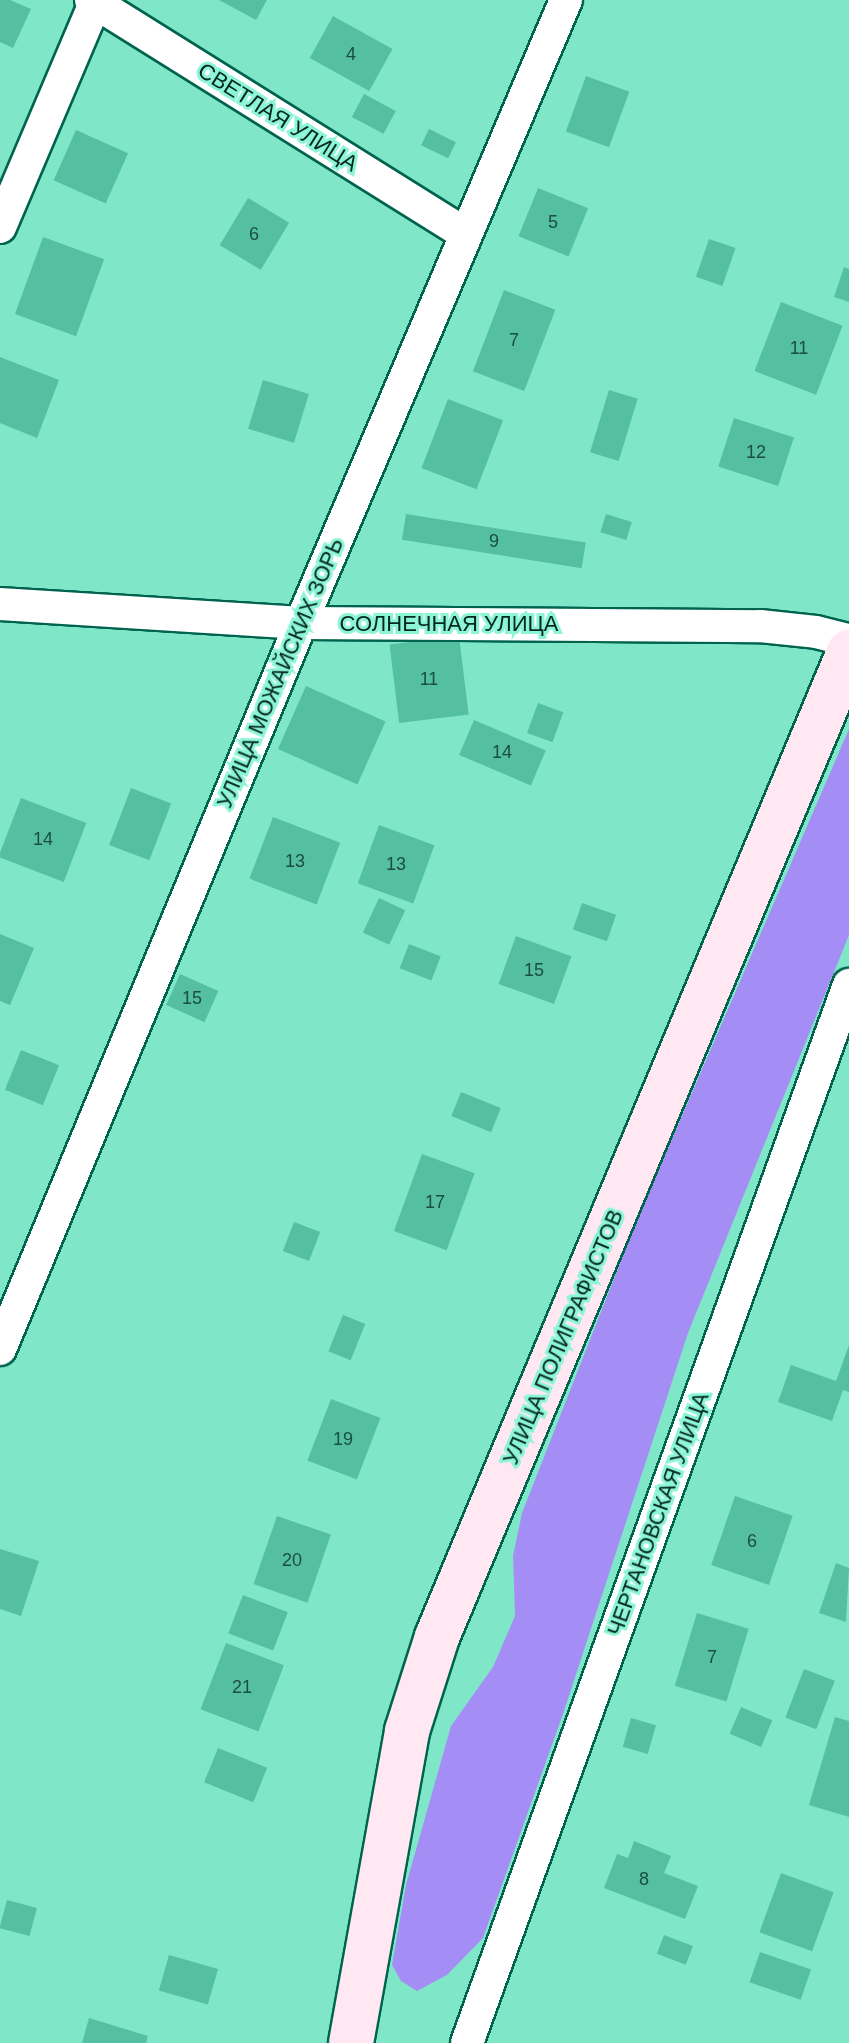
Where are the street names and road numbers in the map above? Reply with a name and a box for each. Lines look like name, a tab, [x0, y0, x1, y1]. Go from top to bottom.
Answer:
street label: СВЕТЛАЯ УЛИЦА	[193, 57, 363, 177]
street label: УЛИЦА МОЖАЙСКИХ ЗОРЬ	[211, 534, 349, 812]
street label: СОЛНЕЧНАЯ УЛИЦА	[340, 611, 558, 637]
street label: УЛИЦА ПОЛИГРАФИСТОВ	[497, 1206, 629, 1468]
street label: ЧЕРТАНОВСКАЯ УЛИЦА	[602, 1389, 714, 1639]

